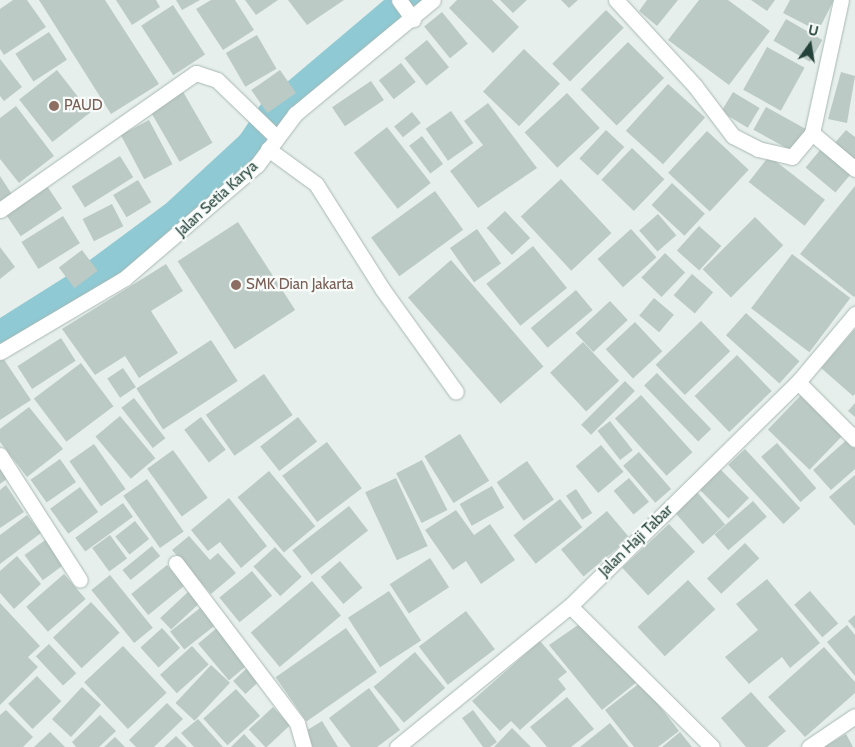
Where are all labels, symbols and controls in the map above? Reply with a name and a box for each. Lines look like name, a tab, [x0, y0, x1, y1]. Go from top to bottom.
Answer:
north arrow	[785, 20, 835, 70]
text: U	[806, 20, 820, 40]
place label: PAUD	[64, 97, 103, 115]
marker: PAUD	[48, 100, 60, 112]
street label: Jalan Setia Karya	[172, 158, 262, 240]
place label: SMK Dian Jakarta	[246, 276, 353, 294]
marker: SMK Dian Jakarta	[230, 279, 242, 291]
street label: Jalan Haji Tabar	[595, 501, 677, 581]

